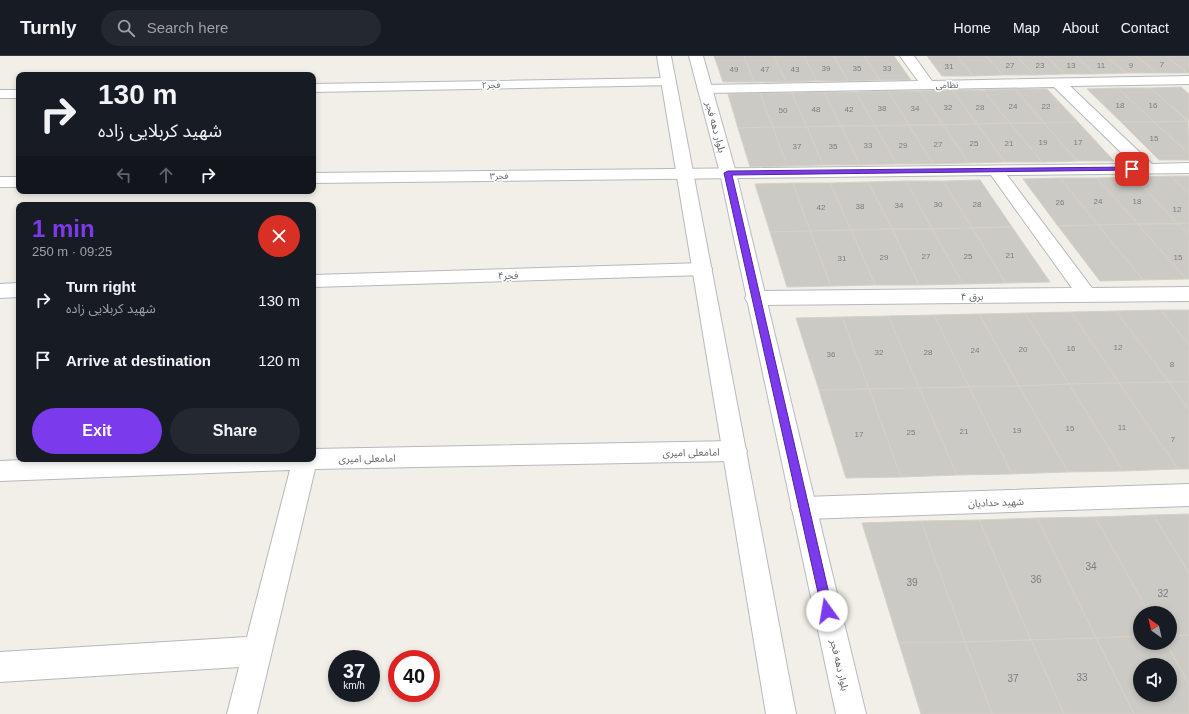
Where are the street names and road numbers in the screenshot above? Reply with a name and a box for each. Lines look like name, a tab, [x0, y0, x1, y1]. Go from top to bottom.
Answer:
street label: فجر۲	[482, 80, 500, 91]
street label: نظامی	[936, 80, 959, 90]
street label: بلوار دهه فجر	[702, 100, 728, 154]
street label: فجر۳	[490, 171, 508, 182]
street label: فجر۴	[498, 270, 519, 282]
street label: برق ۴	[961, 291, 984, 303]
street label: امامعلی امیری	[662, 447, 720, 459]
street label: امامعلی امیری	[338, 453, 396, 465]
street label: شهید حدادیان	[968, 496, 1024, 509]
street label: بلوار دهه فجر	[827, 637, 851, 692]

